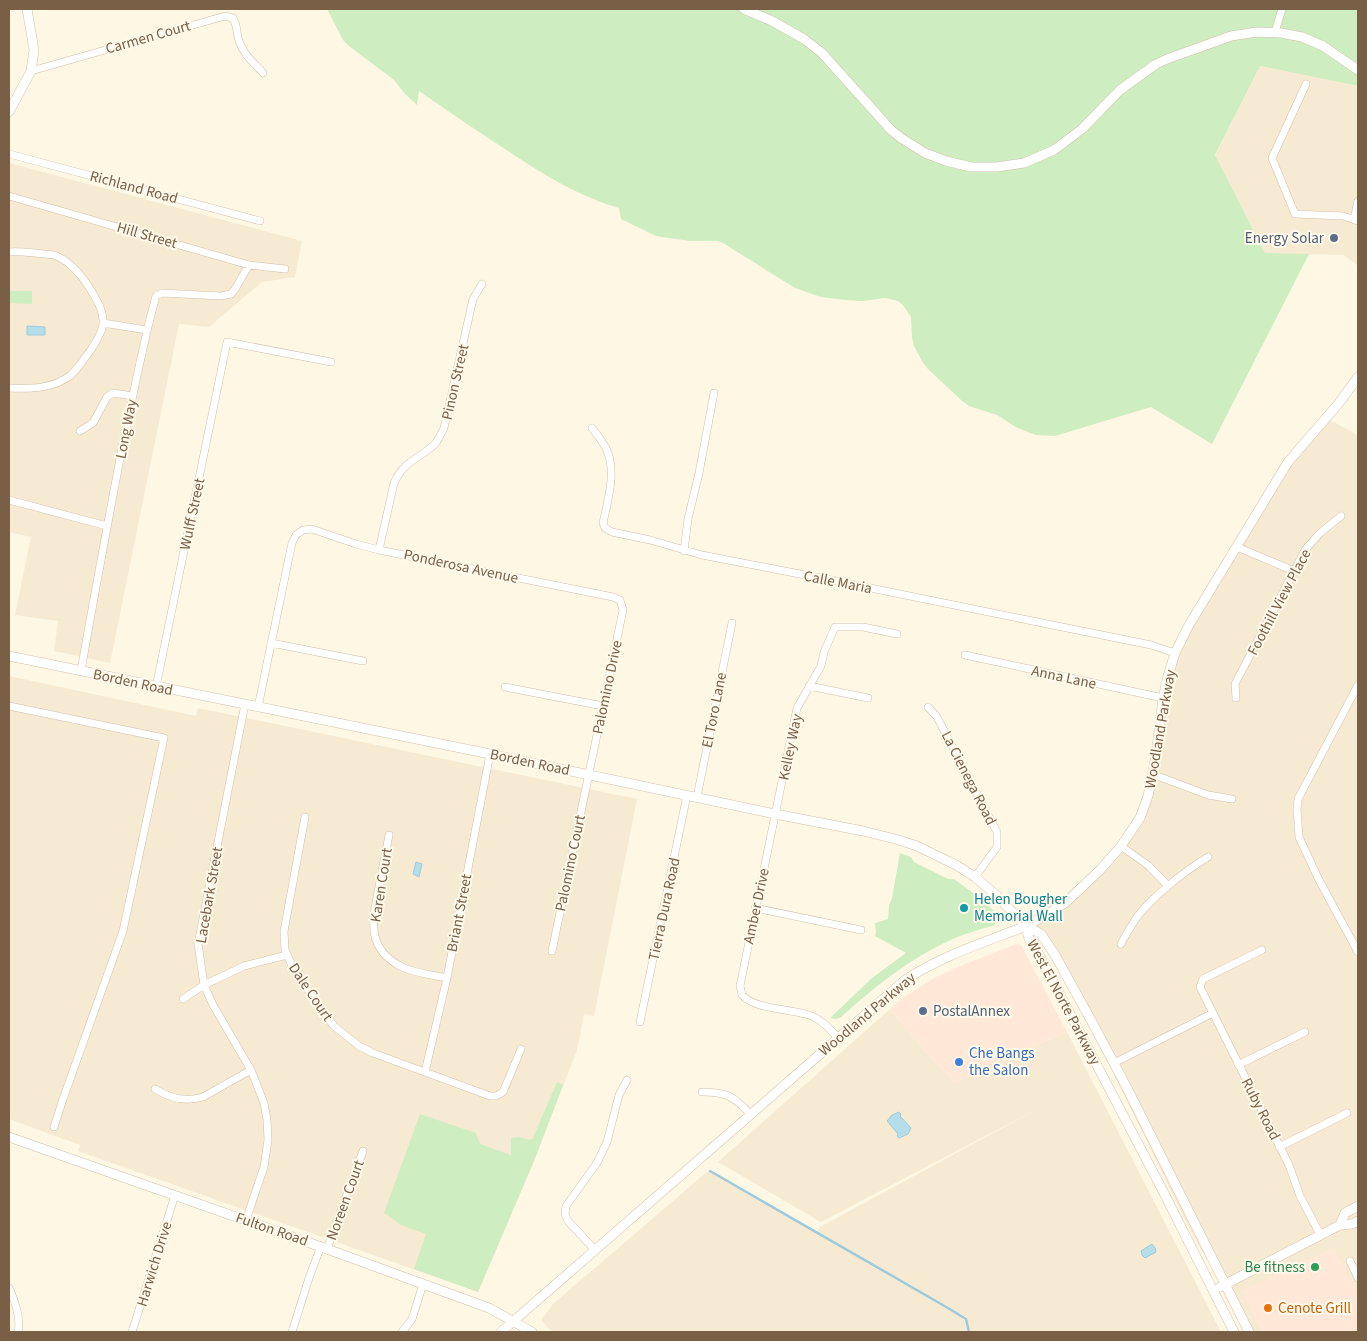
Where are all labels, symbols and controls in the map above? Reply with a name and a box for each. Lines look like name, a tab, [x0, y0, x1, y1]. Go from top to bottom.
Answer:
street label: Carmen Court	[103, 15, 193, 60]
street label: Richland Road	[88, 166, 180, 209]
street label: Hill Street	[114, 217, 179, 254]
place label: Energy Solar	[1245, 228, 1325, 249]
marker: Energy Solar	[1328, 232, 1340, 244]
street label: Pinon Street	[437, 342, 474, 422]
street label: Long Way	[110, 398, 143, 461]
street label: Wulff Street	[175, 476, 210, 552]
street label: Ponderosa Avenue	[402, 544, 520, 589]
street label: Foothill View Place	[1243, 546, 1316, 659]
street label: Calle Maria	[802, 566, 874, 599]
street label: Palomino Drive	[587, 638, 628, 736]
street label: Anna Lane	[1030, 660, 1098, 695]
street label: Borden Road	[91, 664, 175, 701]
street label: Woodland Parkway	[1140, 668, 1181, 790]
street label: El Toro Lane	[697, 670, 732, 750]
street label: Kelley Way	[773, 712, 808, 782]
street label: La Cienega Road	[936, 728, 1001, 829]
street label: Borden Road	[488, 744, 572, 781]
street label: Palomino Court	[550, 813, 591, 913]
street label: Lacebark Street	[191, 845, 228, 945]
street label: Karen Court	[365, 846, 398, 924]
street label: Tierra Dura Road	[643, 856, 686, 963]
street label: Amber Drive	[738, 866, 775, 946]
street label: Briant Street	[442, 872, 477, 954]
place label: Helen Bougher Memorial Wall	[974, 889, 1068, 927]
marker: Helen Bougher Memorial Wall	[958, 902, 970, 914]
street label: West El Norte Parkway	[1022, 936, 1106, 1069]
street label: Dale Court	[283, 959, 338, 1026]
street label: Woodland Parkway	[814, 968, 920, 1061]
place label: PostalAnnex	[933, 1001, 1010, 1022]
marker: PostalAnnex	[917, 1005, 929, 1017]
place label: Che Bangs the Salon	[969, 1043, 1035, 1081]
marker: Che Bangs the Salon	[953, 1056, 965, 1068]
street label: Ruby Road	[1236, 1075, 1285, 1144]
street label: Noreen Court	[321, 1157, 370, 1243]
street label: Fulton Road	[233, 1207, 311, 1252]
street label: Harwich Drive	[132, 1219, 177, 1309]
place label: Be fitness	[1244, 1257, 1305, 1278]
marker: Be fitness	[1309, 1261, 1321, 1273]
place label: Cenote Grill	[1278, 1298, 1351, 1319]
marker: Cenote Grill	[1262, 1302, 1274, 1314]

